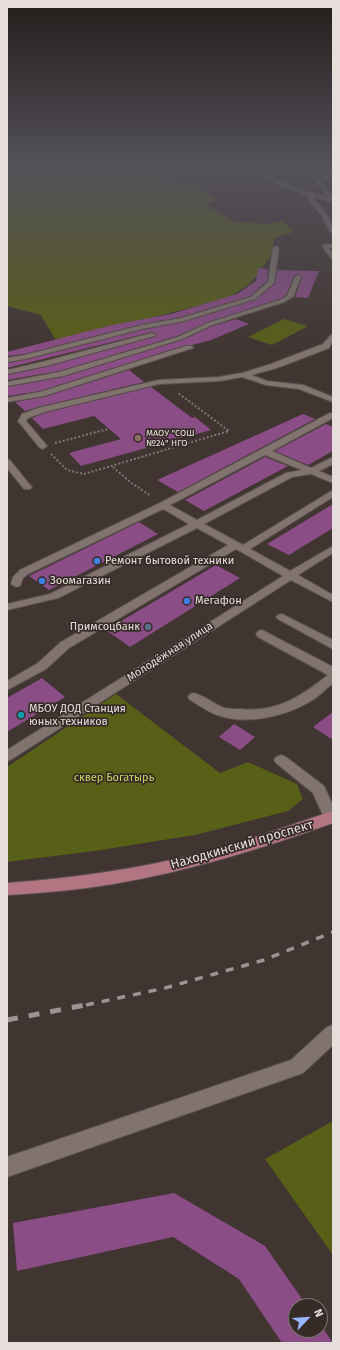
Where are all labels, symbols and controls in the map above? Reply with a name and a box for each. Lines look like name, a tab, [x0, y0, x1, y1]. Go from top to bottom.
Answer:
place label: МАОУ "СОШ №24" НГО	[146, 428, 194, 449]
marker: МАОУ "СОШ №24" НГО	[133, 433, 143, 443]
place label: Ремонт бытовой техники	[105, 554, 234, 568]
marker: Ремонт бытовой техники	[92, 556, 102, 566]
place label: Зоомагазин	[50, 574, 111, 588]
marker: Зоомагазин	[37, 576, 47, 586]
place label: Мегафон	[195, 594, 242, 608]
marker: Мегафон	[182, 596, 192, 606]
street label: Молодёжная улица	[125, 619, 215, 685]
place label: Примсоцбанк	[70, 620, 140, 634]
marker: Примсоцбанк	[143, 622, 153, 632]
place label: МБОУ ДОД Станция юных техников	[29, 702, 126, 728]
marker: МБОУ ДОД Станция юных техников	[16, 710, 26, 720]
park label: сквер Богатырь	[74, 771, 154, 785]
street label: Находкинский проспект	[169, 817, 315, 873]
north arrow	[288, 1298, 328, 1338]
text: N	[311, 1307, 326, 1319]

